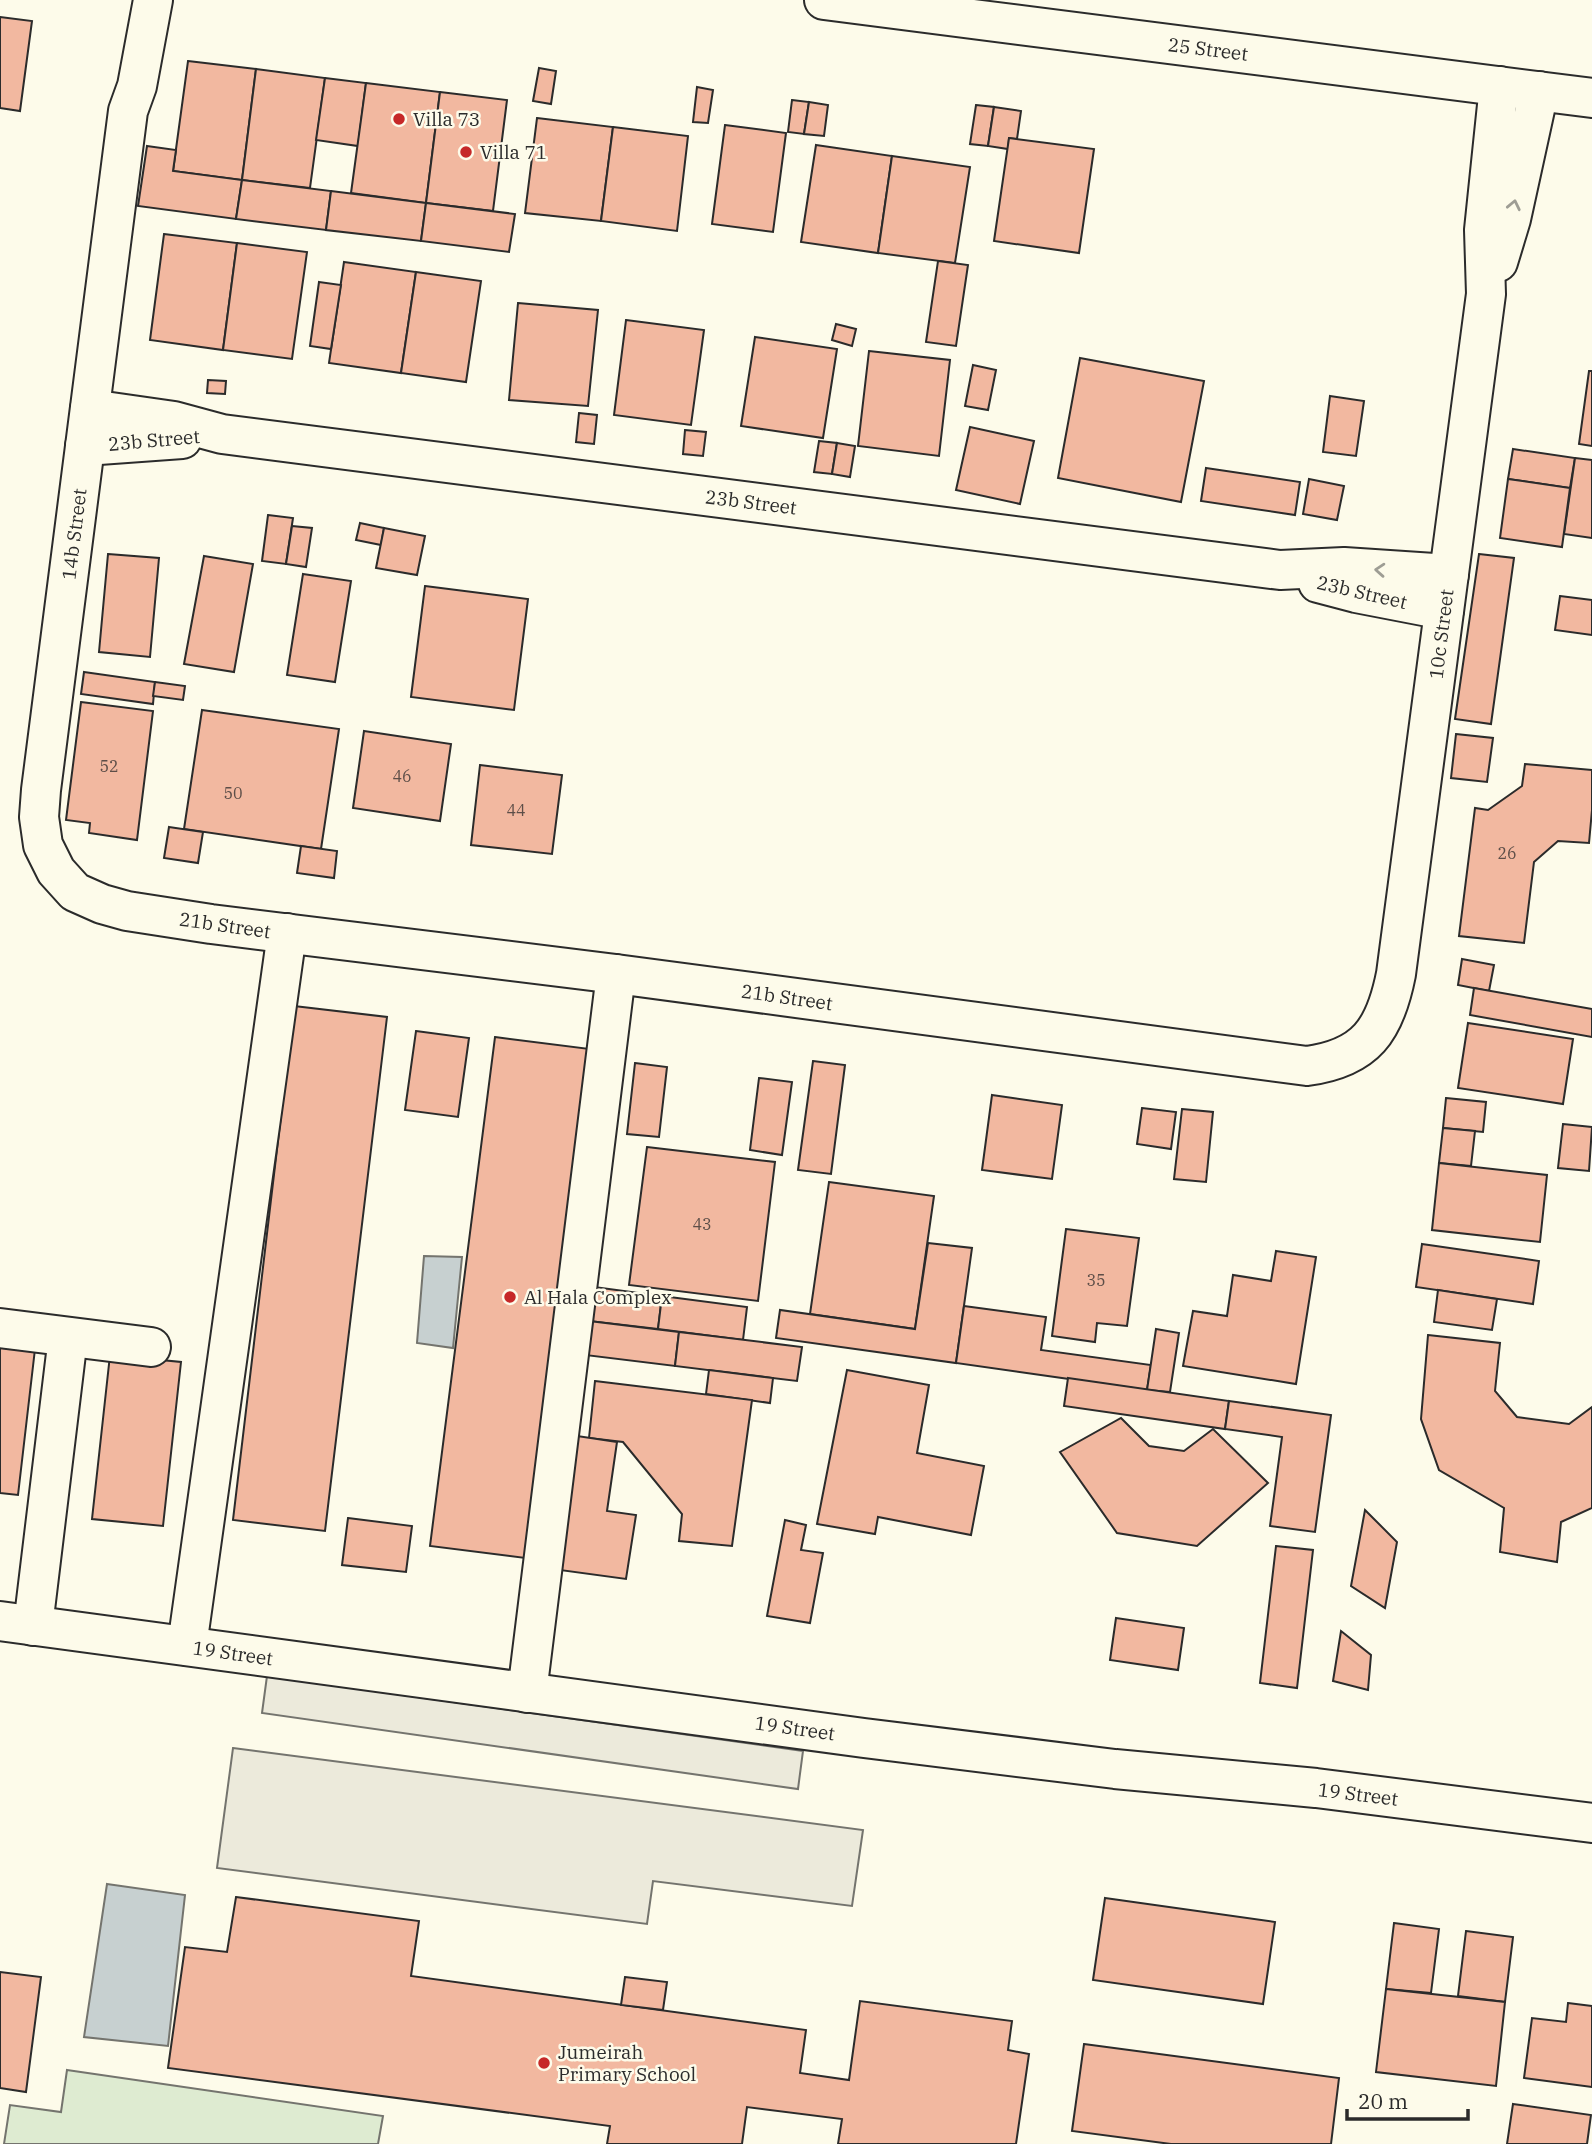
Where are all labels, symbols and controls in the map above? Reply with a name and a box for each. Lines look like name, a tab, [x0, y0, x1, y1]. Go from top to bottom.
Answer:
street label: 25 Street	[1167, 32, 1250, 66]
place label: Villa 73	[413, 107, 480, 131]
marker: Villa 73	[391, 111, 407, 127]
place label: Villa 71	[480, 140, 547, 164]
marker: Villa 71	[458, 144, 474, 160]
one-way arrow	[1506, 199, 1520, 211]
street label: 23b Street	[107, 424, 201, 456]
street label: 23b Street	[704, 484, 798, 520]
street label: 14b Street	[56, 487, 92, 581]
one-way arrow	[1375, 562, 1386, 577]
street label: 23b Street	[1315, 570, 1410, 614]
street label: 10c Street	[1424, 587, 1458, 680]
house number: 52	[99, 756, 119, 776]
house number: 46	[392, 766, 412, 786]
house number: 50	[223, 783, 243, 803]
house number: 44	[506, 800, 526, 820]
house number: 26	[1497, 843, 1517, 863]
street label: 21b Street	[178, 907, 272, 943]
street label: 21b Street	[740, 979, 834, 1015]
house number: 43	[692, 1214, 712, 1234]
house number: 35	[1086, 1270, 1106, 1290]
place label: Al Hala Complex	[524, 1285, 672, 1309]
marker: Al Hala Complex	[502, 1289, 518, 1305]
street label: 19 Street	[191, 1636, 275, 1671]
street label: 19 Street	[753, 1711, 837, 1746]
street label: 19 Street	[1317, 1777, 1400, 1811]
place label: Jumeirah Primary School	[558, 2040, 697, 2086]
marker: Jumeirah Primary School	[536, 2055, 552, 2071]
scale bar	[1347, 2078, 1468, 2122]
text: 20 m	[1358, 2087, 1408, 2115]

